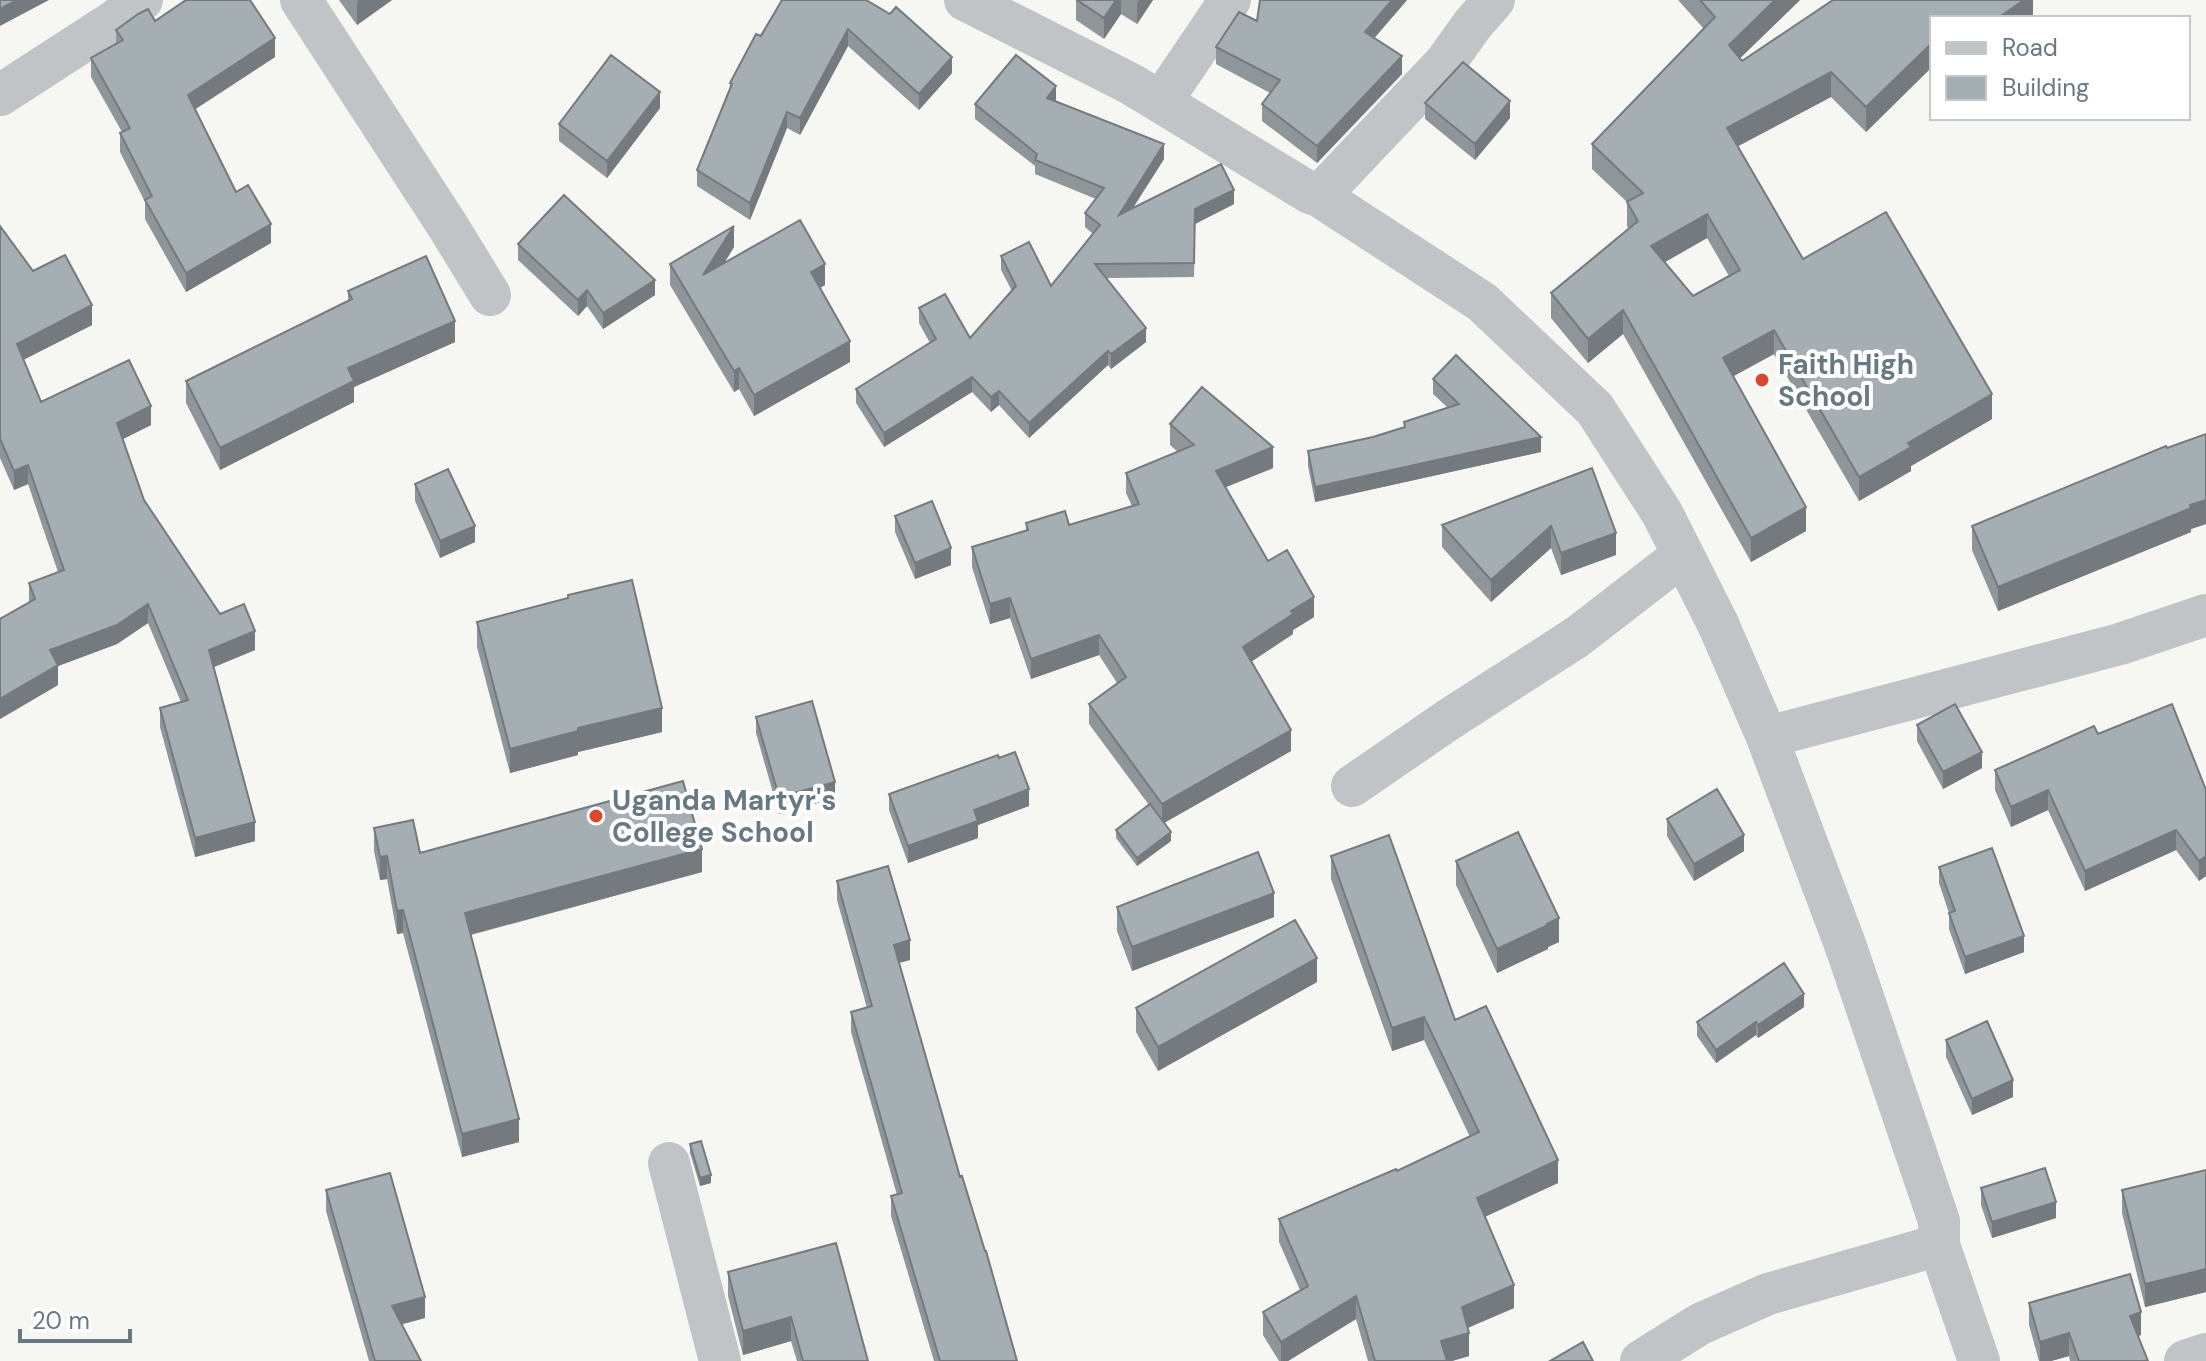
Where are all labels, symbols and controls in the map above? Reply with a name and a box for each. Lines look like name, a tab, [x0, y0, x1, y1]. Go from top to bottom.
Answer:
legend	[1930, 16, 2190, 120]
text: Road	[2002, 32, 2058, 63]
text: Building	[2002, 72, 2089, 103]
place label: Faith High School	[1778, 346, 1914, 415]
marker: Faith High School	[1753, 371, 1771, 389]
place label: Uganda Martyr's College School	[612, 782, 836, 851]
marker: Uganda Martyr's College School	[587, 807, 605, 825]
scale bar	[20, 1293, 130, 1343]
text: 20 m	[32, 1305, 90, 1336]

